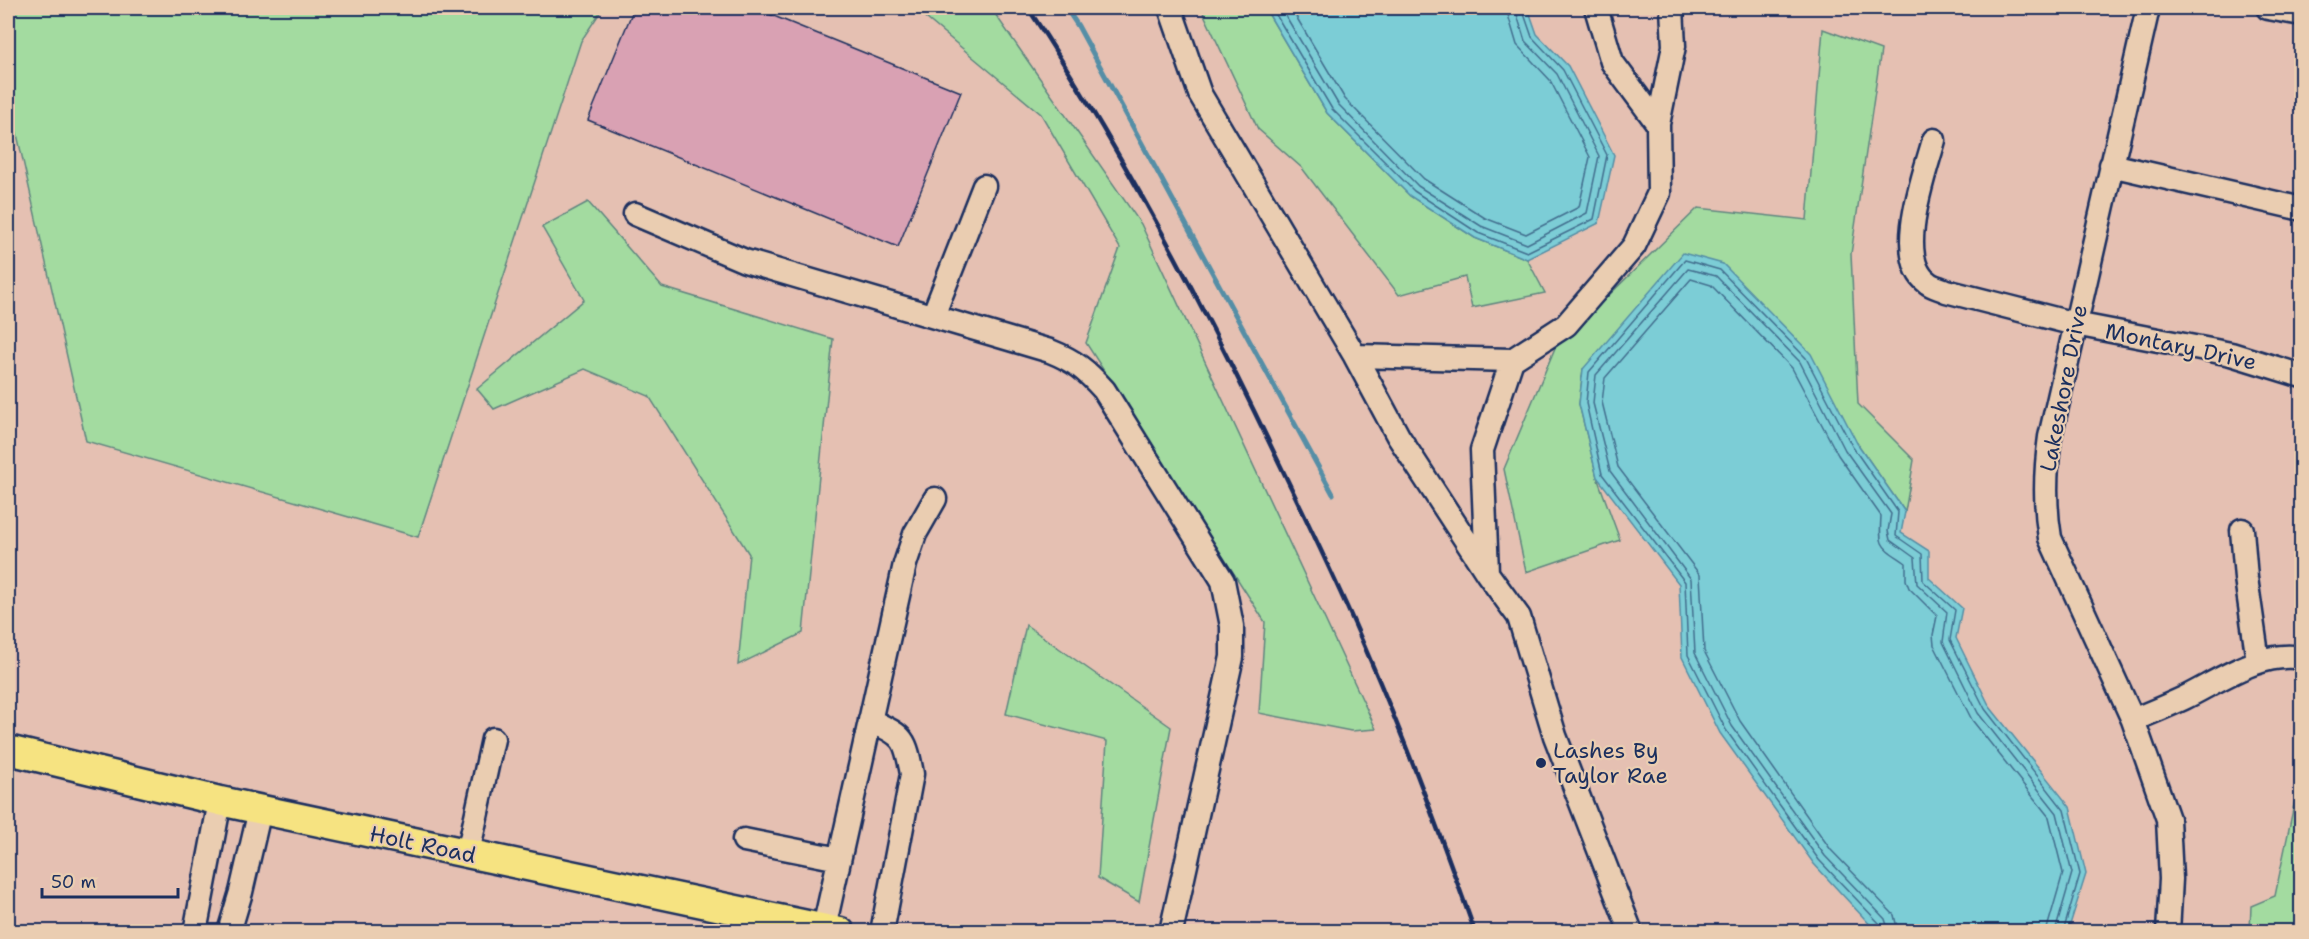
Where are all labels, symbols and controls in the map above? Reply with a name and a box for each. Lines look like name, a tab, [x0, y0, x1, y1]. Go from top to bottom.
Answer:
street label: Lakeshore Drive	[2033, 302, 2094, 474]
street label: Montary Drive	[2103, 316, 2259, 377]
place label: Lashes By Taylor Rae	[1553, 736, 1668, 790]
marker: Lashes By Taylor Rae	[1534, 756, 1548, 770]
street label: Holt Road	[367, 819, 479, 870]
scale bar	[42, 861, 178, 899]
text: 50 m	[51, 870, 96, 894]

